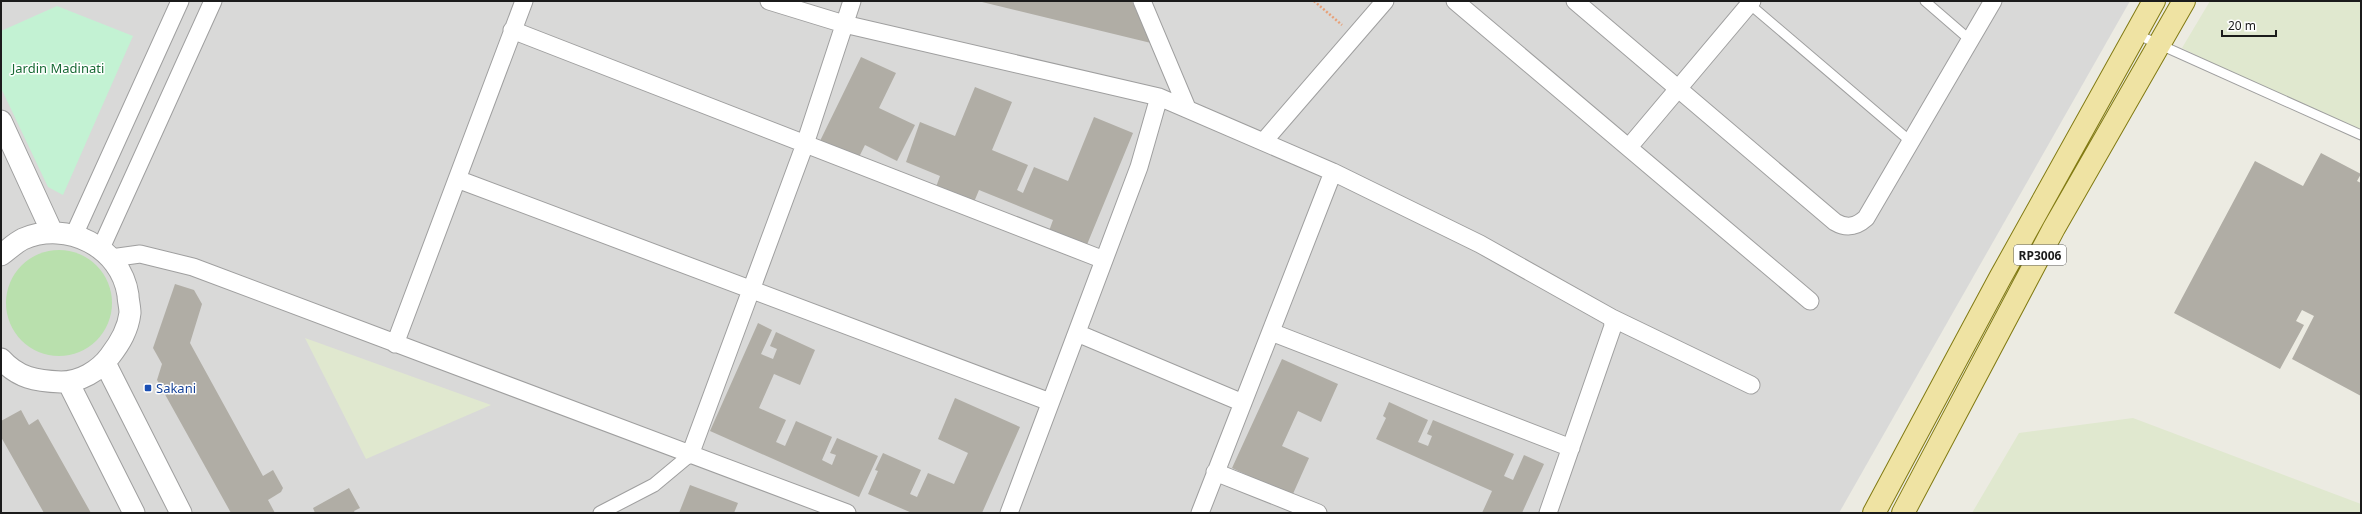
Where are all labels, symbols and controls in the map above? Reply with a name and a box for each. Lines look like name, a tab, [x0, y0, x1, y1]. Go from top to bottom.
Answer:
scale bar	[2222, 12, 2276, 38]
text: 20 m	[2228, 17, 2256, 34]
park label: Jardin Madinati	[10, 59, 104, 77]
road number: RP3006	[2014, 245, 2066, 265]
place label: Sakani	[156, 379, 196, 397]
marker: Sakani	[143, 383, 153, 393]

